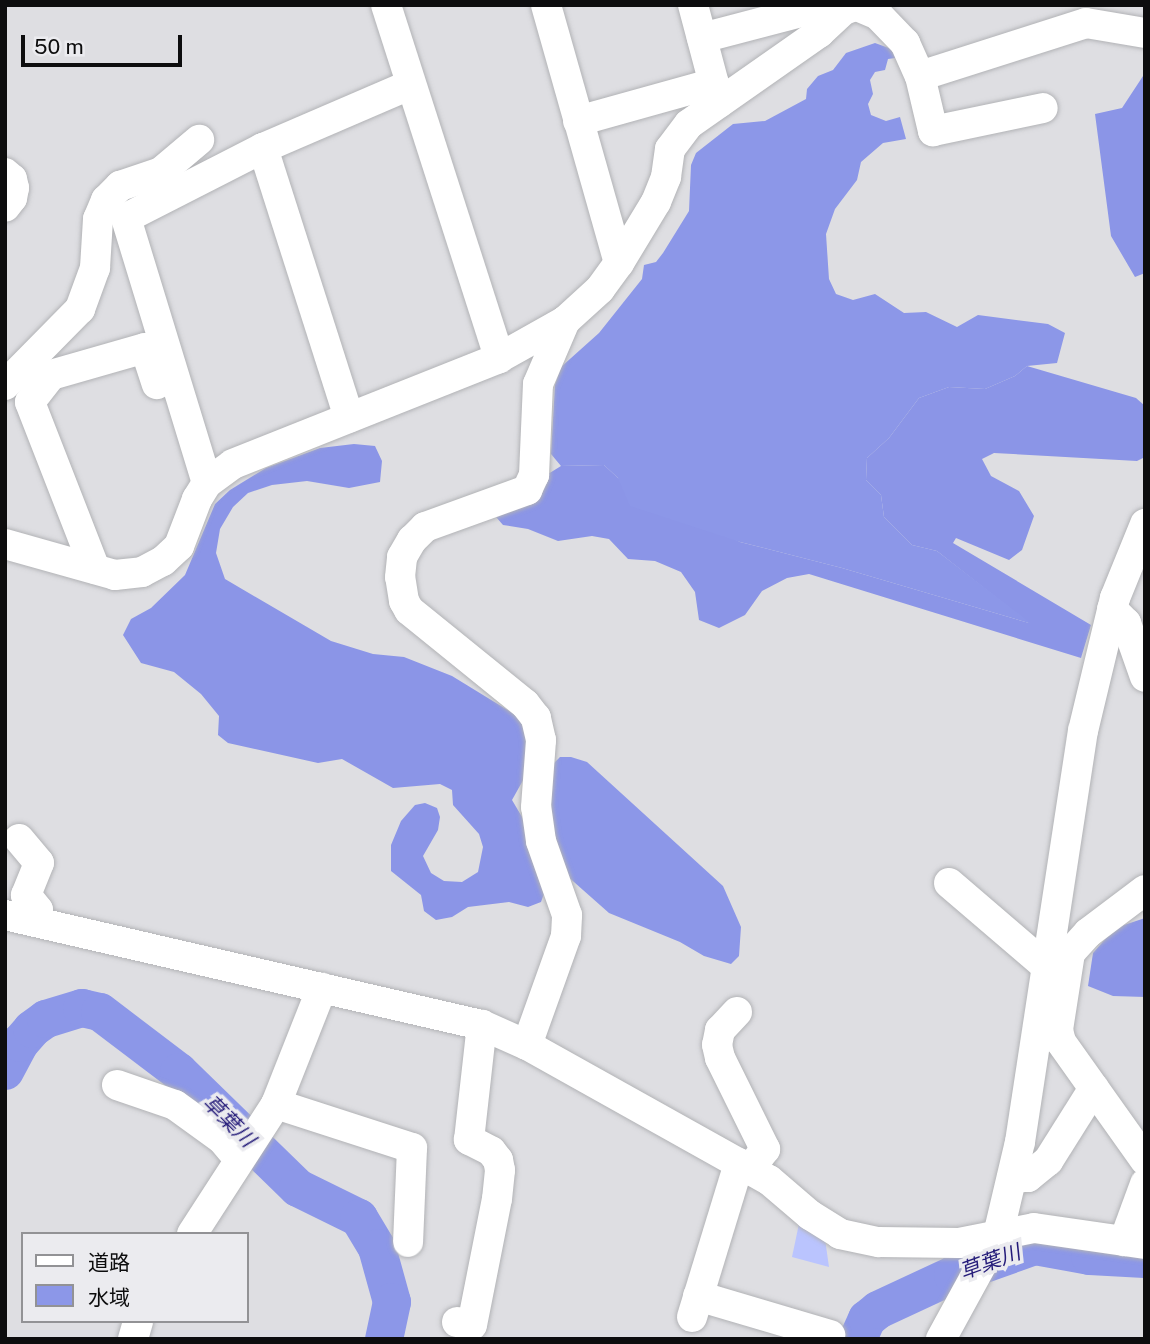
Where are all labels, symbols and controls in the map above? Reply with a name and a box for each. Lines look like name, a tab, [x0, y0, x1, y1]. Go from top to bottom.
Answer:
scale bar	[24, 21, 186, 65]
text: 50 m	[34, 34, 84, 59]
water label: 草葉川	[198, 1090, 260, 1152]
legend	[21, 1232, 248, 1323]
water label: 草葉川	[956, 1239, 1024, 1285]
text: 道路	[88, 1250, 130, 1275]
text: 水域	[88, 1285, 130, 1310]

